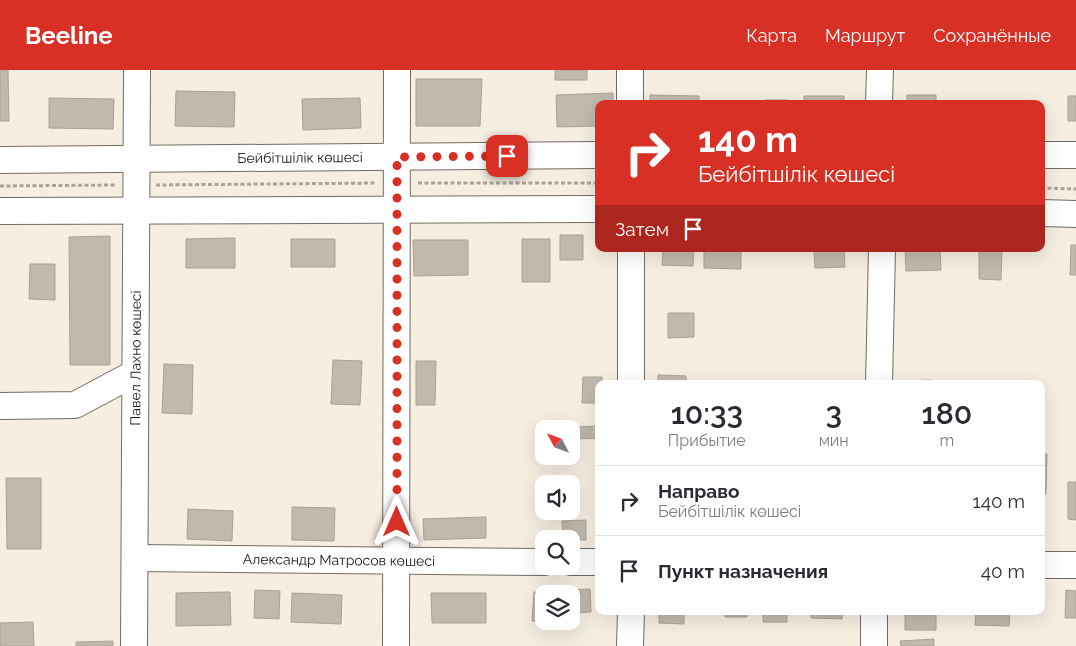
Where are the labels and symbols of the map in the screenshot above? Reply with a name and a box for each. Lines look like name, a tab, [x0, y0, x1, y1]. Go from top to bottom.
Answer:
pin	[486, 135, 528, 177]
street label: Бейбітшілік көшесі	[237, 149, 363, 166]
street label: Павел Лахно көшесі	[127, 290, 144, 426]
north arrow	[535, 420, 580, 465]
position arrow	[370, 495, 422, 547]
street label: Александр Матросов көшесі	[243, 551, 435, 569]

